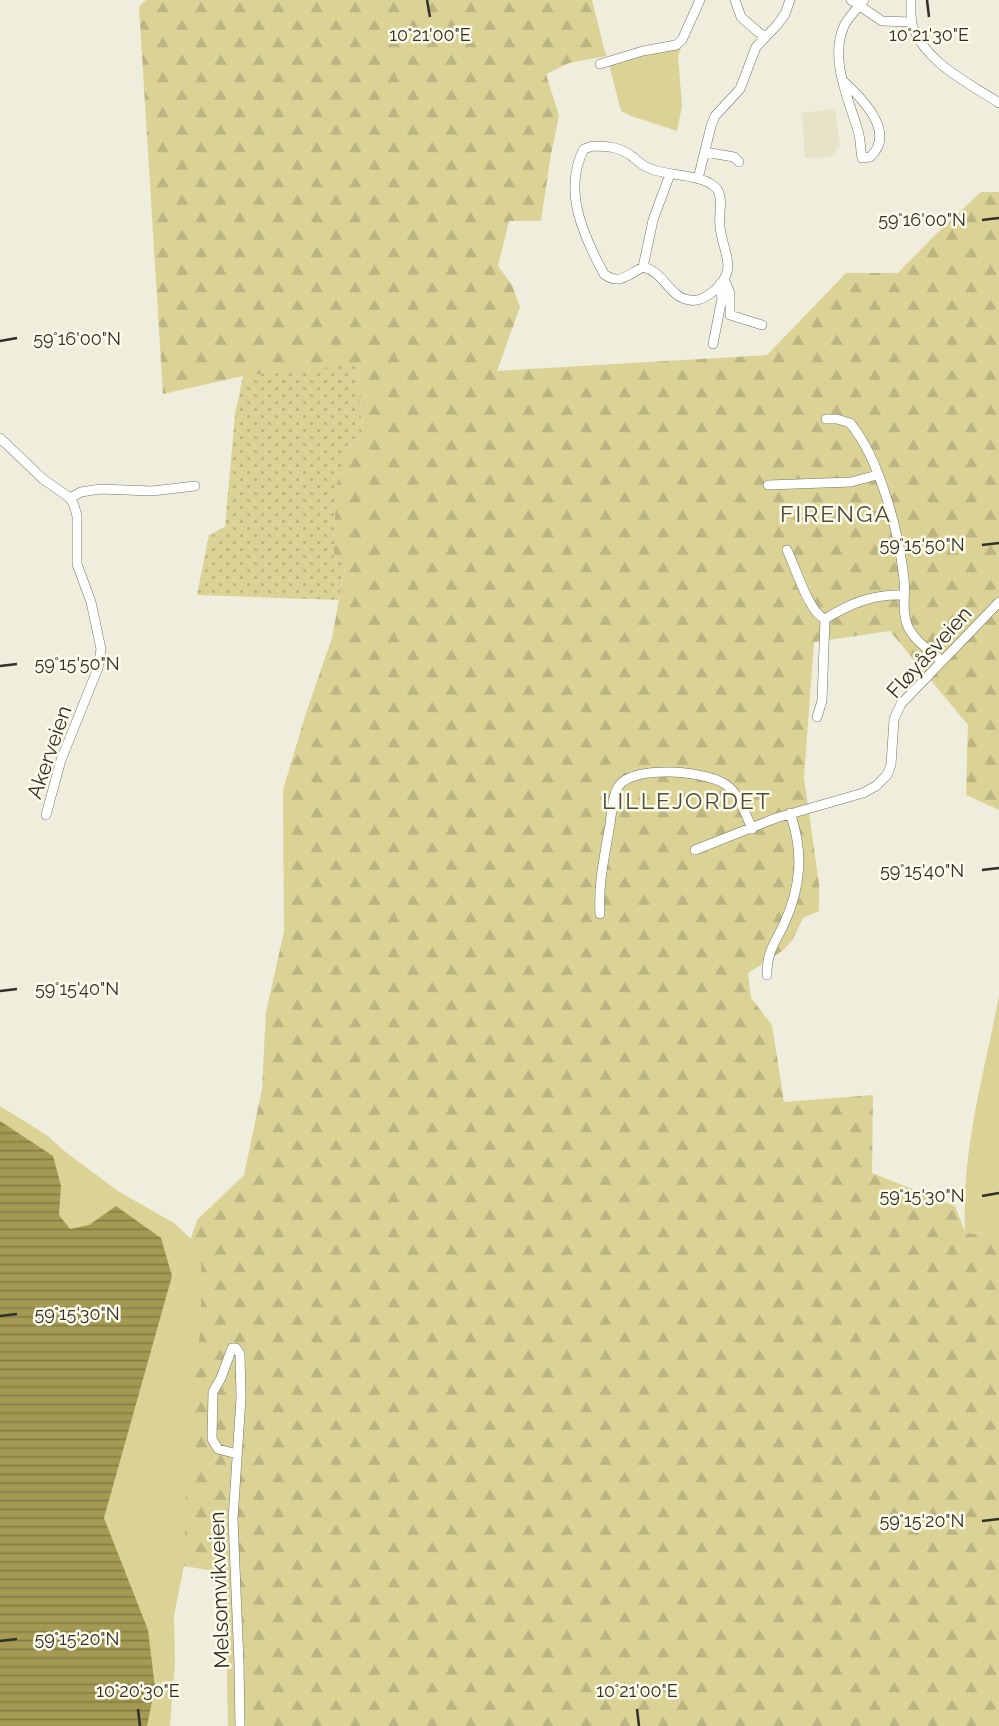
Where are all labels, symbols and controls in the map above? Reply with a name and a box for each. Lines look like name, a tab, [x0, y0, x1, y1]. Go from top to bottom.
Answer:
text: 10°21'00"E	[389, 24, 471, 45]
text: 10°21'30"E	[889, 24, 969, 45]
text: 59°16'00"N	[878, 209, 966, 230]
text: 59°16'00"N	[33, 328, 121, 349]
district label: FIRENGA	[780, 500, 892, 527]
text: 59°15'50"N	[879, 534, 965, 555]
street label: Fløyåsveien	[881, 601, 977, 703]
text: 59°15'50"N	[34, 653, 120, 674]
street label: Akerveien	[21, 702, 77, 802]
district label: LILLEJORDET	[602, 787, 772, 814]
text: 59°15'40"N	[880, 860, 964, 881]
text: 59°15'40"N	[35, 978, 119, 999]
text: 59°15'30"N	[879, 1185, 965, 1206]
text: 59°15'30"N	[34, 1303, 120, 1324]
text: 59°15'20"N	[880, 1510, 965, 1531]
street label: Melsomvikveien	[204, 1511, 234, 1669]
text: 59°15'20"N	[35, 1628, 120, 1649]
text: 10°20'30"E	[96, 1680, 180, 1701]
text: 10°21'00"E	[596, 1680, 678, 1701]

